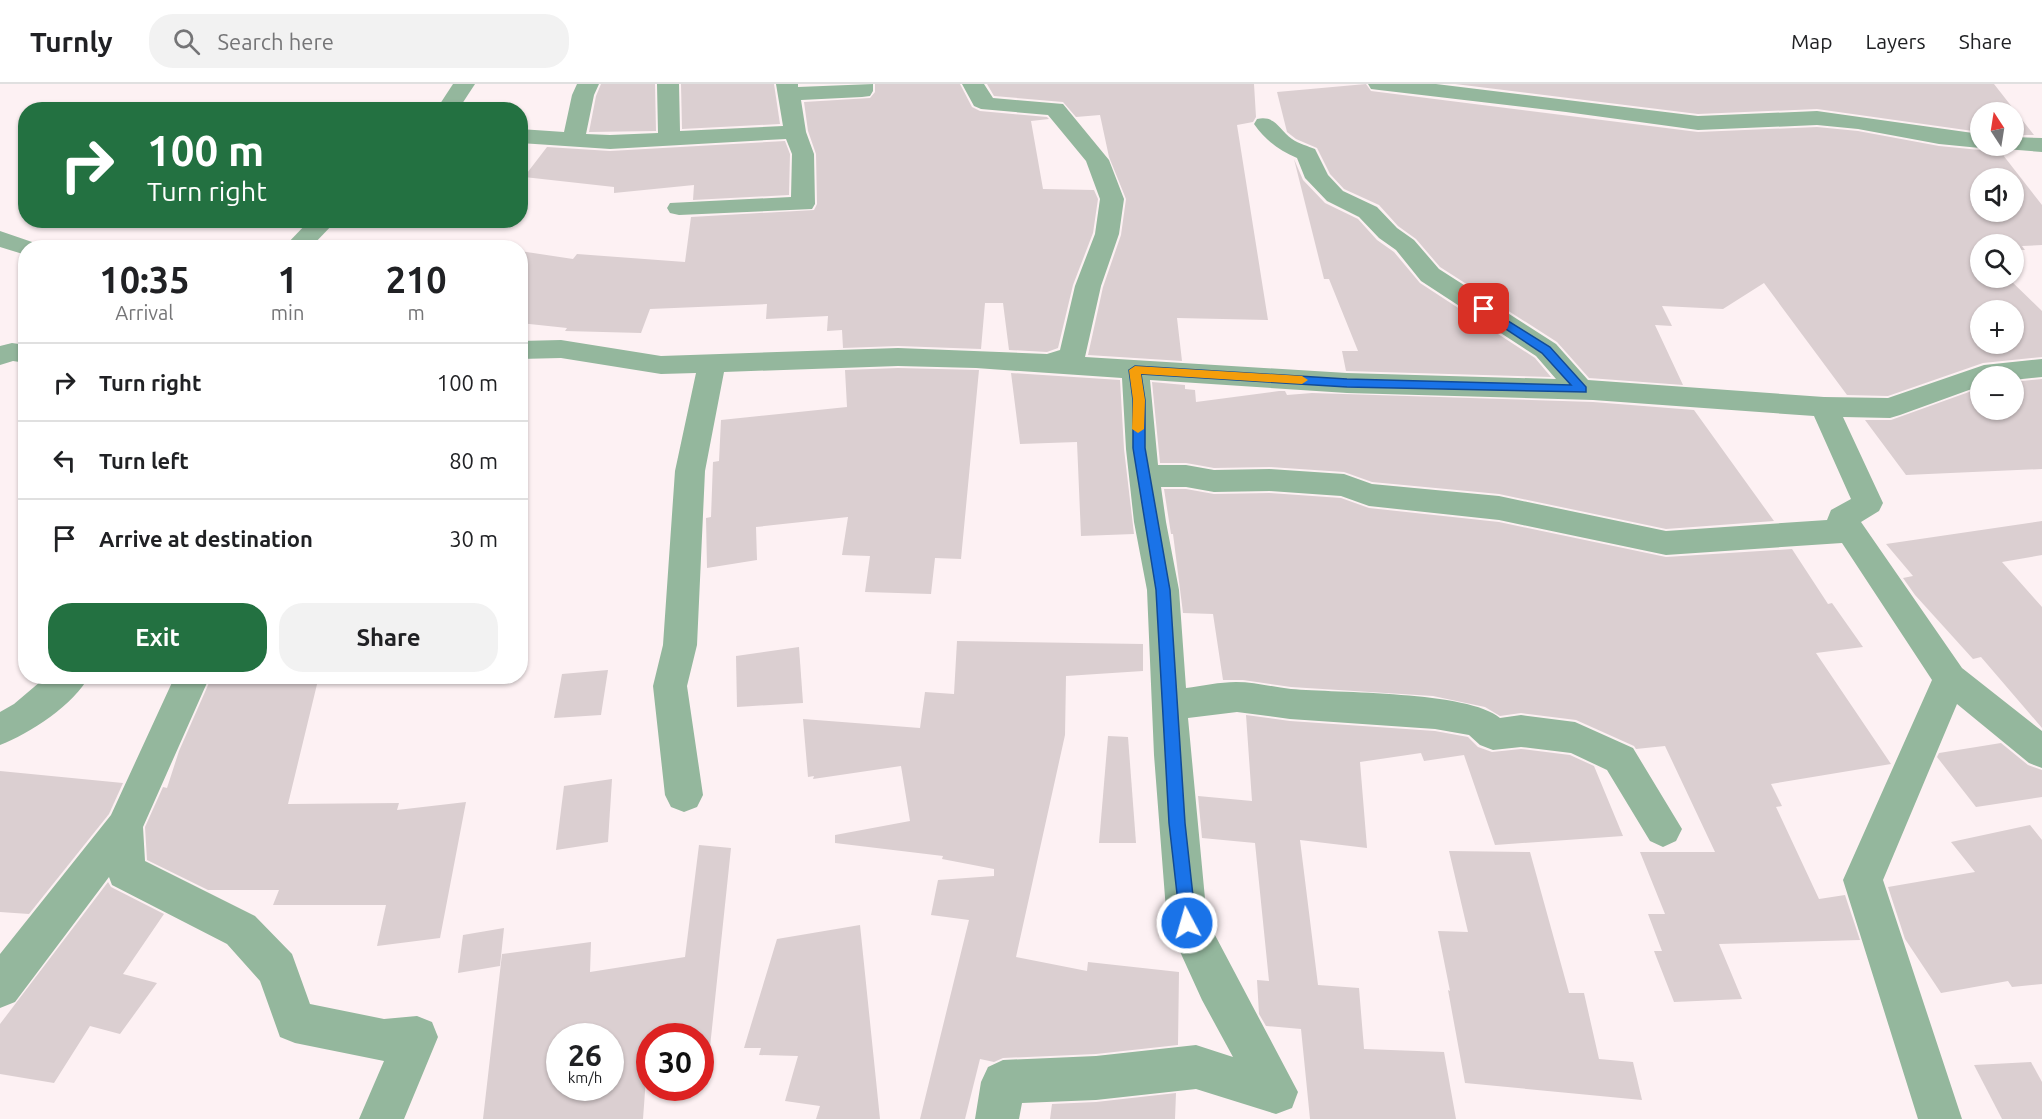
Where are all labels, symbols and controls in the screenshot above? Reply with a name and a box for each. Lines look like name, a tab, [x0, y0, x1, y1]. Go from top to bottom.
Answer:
search box	[149, 14, 569, 68]
icon: search	[170, 25, 203, 58]
text: Turnly	[30, 26, 113, 57]
text: Search here	[218, 29, 334, 54]
text: Map	[1791, 29, 1832, 53]
text: Layers	[1865, 29, 1926, 53]
text: Share	[1959, 29, 2012, 53]
north arrow	[1970, 102, 2024, 156]
map controls	[1970, 102, 2024, 420]
icon: right	[48, 126, 126, 204]
text: 100 m	[147, 127, 264, 174]
button: sound	[1970, 168, 2024, 222]
text: Turn right	[147, 176, 267, 206]
button: search	[1970, 234, 2024, 288]
text: 10:35	[99, 259, 189, 300]
text: 1	[277, 259, 298, 300]
text: 210	[386, 259, 447, 300]
pin	[1458, 283, 1509, 334]
icon: arrive	[1467, 292, 1500, 325]
button: +	[1970, 300, 2024, 354]
text: Arrival	[115, 301, 174, 324]
text: min	[271, 301, 304, 324]
text: m	[408, 301, 425, 324]
icon: right	[48, 366, 81, 399]
button: −	[1970, 366, 2024, 420]
text: Turn right	[99, 370, 201, 395]
text: 100 m	[437, 370, 498, 395]
icon: left	[48, 444, 81, 477]
text: Turn left	[99, 448, 189, 473]
text: 80 m	[449, 448, 498, 473]
icon: arrive	[48, 522, 81, 555]
text: Arrive at destination	[99, 526, 313, 551]
text: 30 m	[449, 526, 498, 551]
button: Exit	[48, 603, 267, 672]
button: Share	[279, 603, 498, 672]
position arrow	[1155, 891, 1219, 955]
speed limit sign: 30	[636, 1023, 714, 1101]
text: 26	[568, 1038, 602, 1072]
text: km/h	[568, 1069, 602, 1086]

